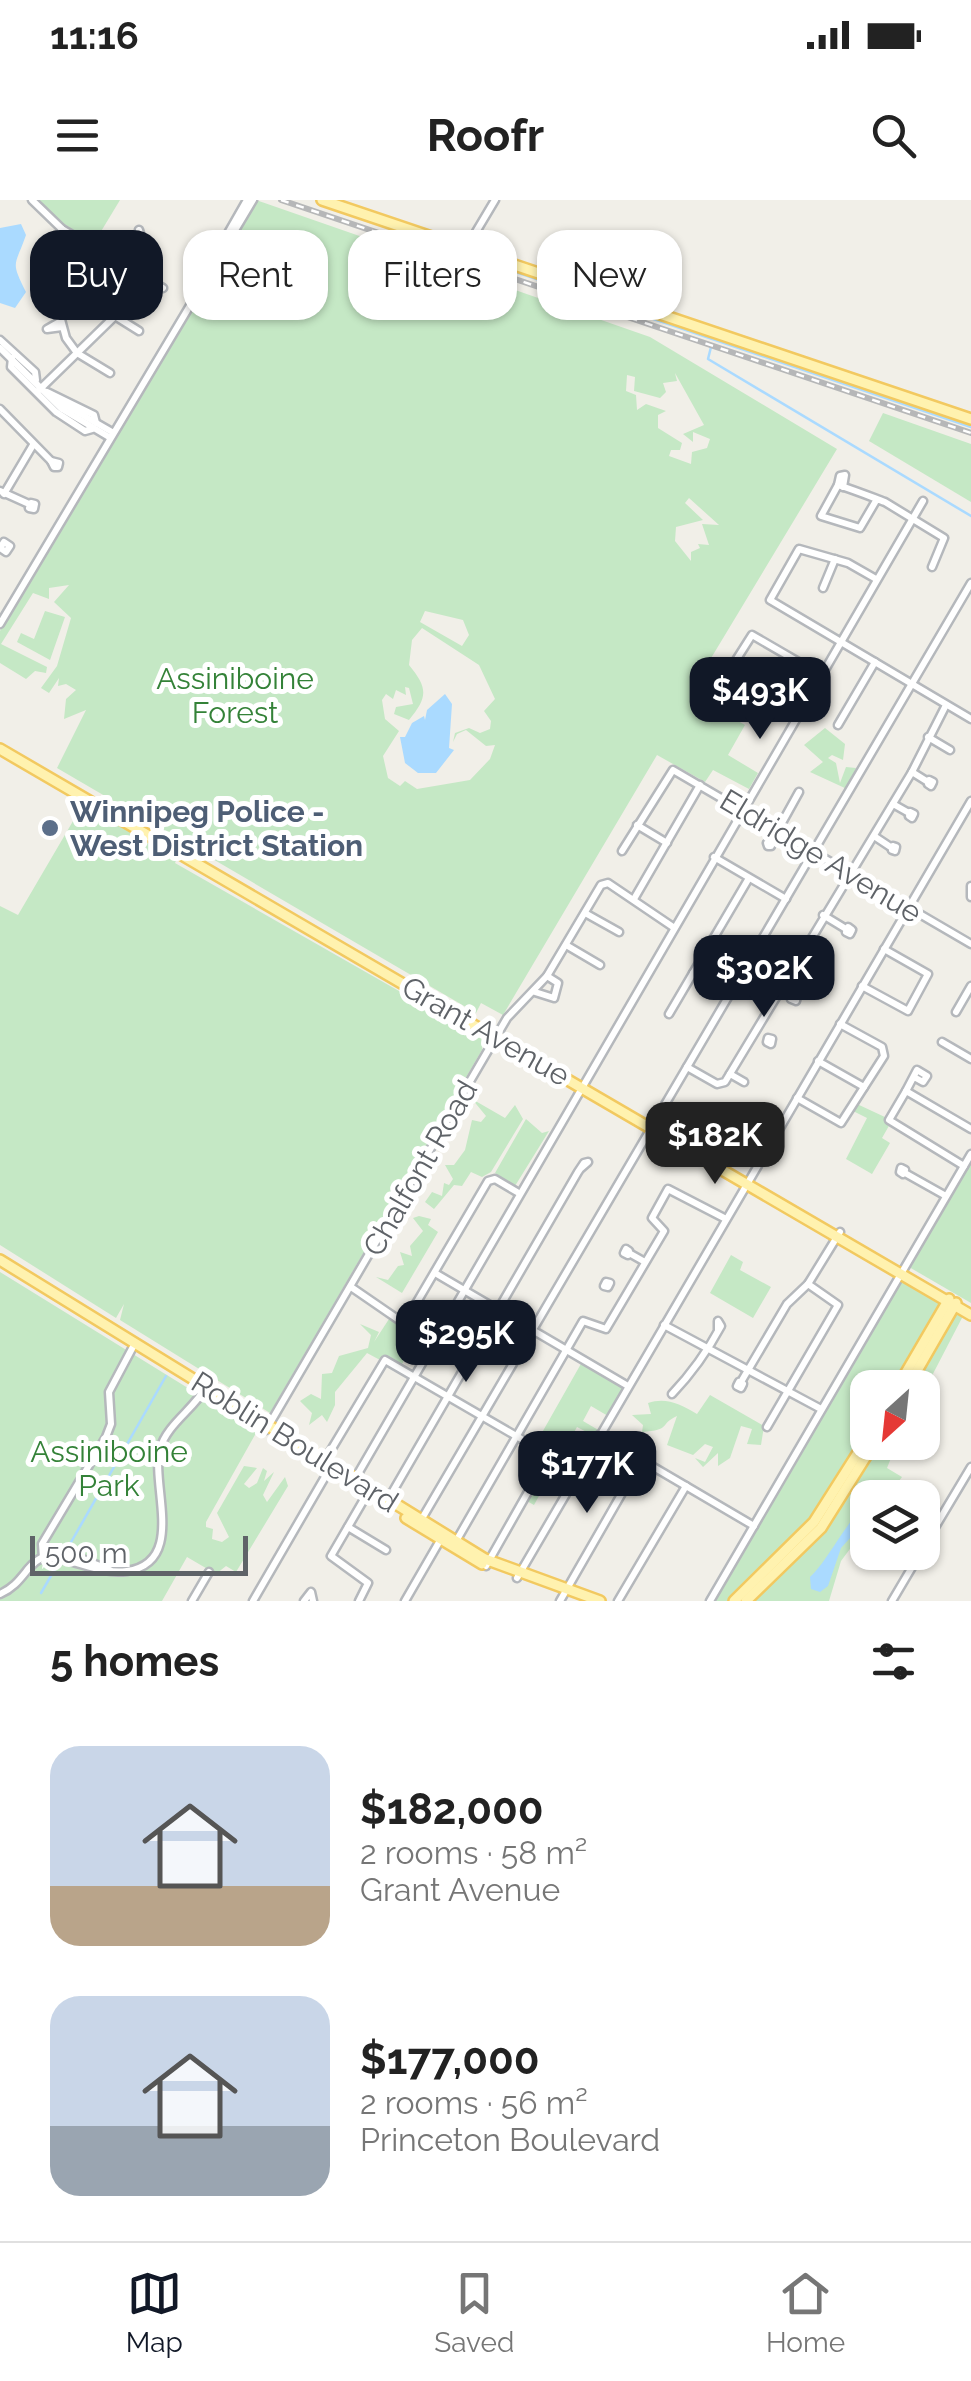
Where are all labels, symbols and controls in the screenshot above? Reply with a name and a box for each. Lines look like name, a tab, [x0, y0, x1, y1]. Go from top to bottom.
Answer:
text: 11:16	[50, 13, 139, 58]
icon: menu	[50, 108, 105, 163]
icon: search	[866, 108, 921, 163]
text: Roofr	[427, 109, 544, 162]
chip: Buy	[30, 230, 163, 320]
chip: Rent	[183, 230, 328, 320]
chip: Filters	[348, 230, 517, 320]
chip: New	[537, 230, 682, 320]
pin: $493K	[690, 657, 830, 742]
park label: Assiniboine Forest	[156, 661, 314, 730]
text: $493K	[712, 671, 808, 708]
street label: Eldridge Avenue	[714, 782, 928, 930]
place label: Winnipeg Police - West District Station	[70, 794, 363, 863]
marker: Winnipeg Police - West District Station	[39, 817, 61, 839]
pin: $302K	[694, 935, 834, 1020]
text: $302K	[715, 949, 813, 986]
street label: Grant Avenue	[396, 969, 576, 1093]
street label: Chalfont Road	[356, 1074, 484, 1262]
pin: $182K	[645, 1102, 785, 1187]
text: $182K	[668, 1116, 762, 1153]
pin: $295K	[396, 1300, 536, 1385]
text: $295K	[418, 1314, 514, 1351]
street label: Roblin Boulevard	[185, 1364, 405, 1520]
north arrow	[850, 1370, 940, 1460]
map controls	[850, 1370, 940, 1570]
pin: $177K	[517, 1431, 657, 1516]
park label: Assiniboine Park	[30, 1434, 188, 1503]
text: $177K	[540, 1445, 634, 1482]
button: layers	[850, 1480, 940, 1570]
scale bar	[30, 1531, 248, 1576]
text: 500 m	[45, 1537, 127, 1570]
icon: filters	[866, 1634, 921, 1689]
text: 5 homes	[50, 1637, 219, 1686]
text: $182,000	[360, 1785, 544, 1834]
icon: home	[130, 1786, 250, 1906]
text: 2 rooms · 58 m²	[360, 1834, 587, 1871]
text: Grant Avenue	[360, 1871, 560, 1908]
text: $177,000	[360, 2035, 540, 2084]
icon: home	[130, 2036, 250, 2156]
text: 2 rooms · 56 m²	[360, 2084, 588, 2121]
text: Princeton Boulevard	[360, 2121, 660, 2158]
tab: Map	[126, 2266, 183, 2359]
tab: Saved	[434, 2266, 514, 2359]
tab: Home	[766, 2266, 845, 2359]

